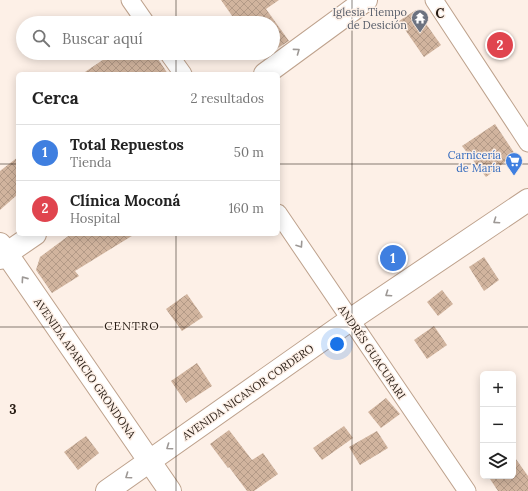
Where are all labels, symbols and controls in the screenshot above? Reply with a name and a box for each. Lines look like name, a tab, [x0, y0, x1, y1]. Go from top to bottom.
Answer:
place label: Iglesia Tiempo de Desición	[332, 5, 407, 32]
text: C	[436, 5, 445, 22]
temple icon: Iglesia Tiempo de Desición	[410, 8, 430, 33]
search box	[16, 16, 280, 60]
icon: search	[30, 27, 52, 49]
text: Buscar aquí	[62, 29, 143, 48]
pin: 2	[487, 30, 513, 60]
one-way arrow	[292, 49, 299, 56]
text: Cerca	[32, 87, 79, 109]
text: 2 resultados	[191, 90, 264, 107]
text: Total Repuestos	[70, 135, 184, 154]
text: 1	[42, 144, 48, 161]
text: 50 m	[234, 144, 264, 161]
place label: Carnicería de María	[448, 148, 501, 175]
supermarket icon: Carnicería de María	[504, 151, 524, 176]
text: Tienda	[70, 154, 111, 171]
text: Clínica Moconá	[70, 191, 180, 210]
text: 2	[42, 200, 48, 217]
text: 160 m	[229, 200, 264, 217]
text: Hospital	[70, 210, 120, 227]
one-way arrow	[493, 217, 500, 224]
one-way arrow	[295, 241, 303, 248]
pin: 1	[380, 243, 406, 273]
one-way arrow	[21, 276, 29, 283]
one-way arrow	[385, 289, 392, 297]
street label: AVENIDA APARICIO GRONDONA	[30, 294, 140, 442]
street label: ANDRÉS GUACURARI	[335, 302, 409, 402]
district label: CENTRO	[104, 318, 160, 333]
your location	[327, 334, 347, 354]
street label: AVENIDA NICANOR CORDERO	[179, 341, 317, 443]
map controls	[480, 371, 516, 479]
button: +	[480, 371, 516, 407]
text: 3	[9, 401, 17, 418]
button: −	[480, 407, 516, 443]
one-way arrow	[167, 442, 174, 449]
button: layers	[480, 443, 516, 479]
one-way arrow	[125, 471, 132, 479]

